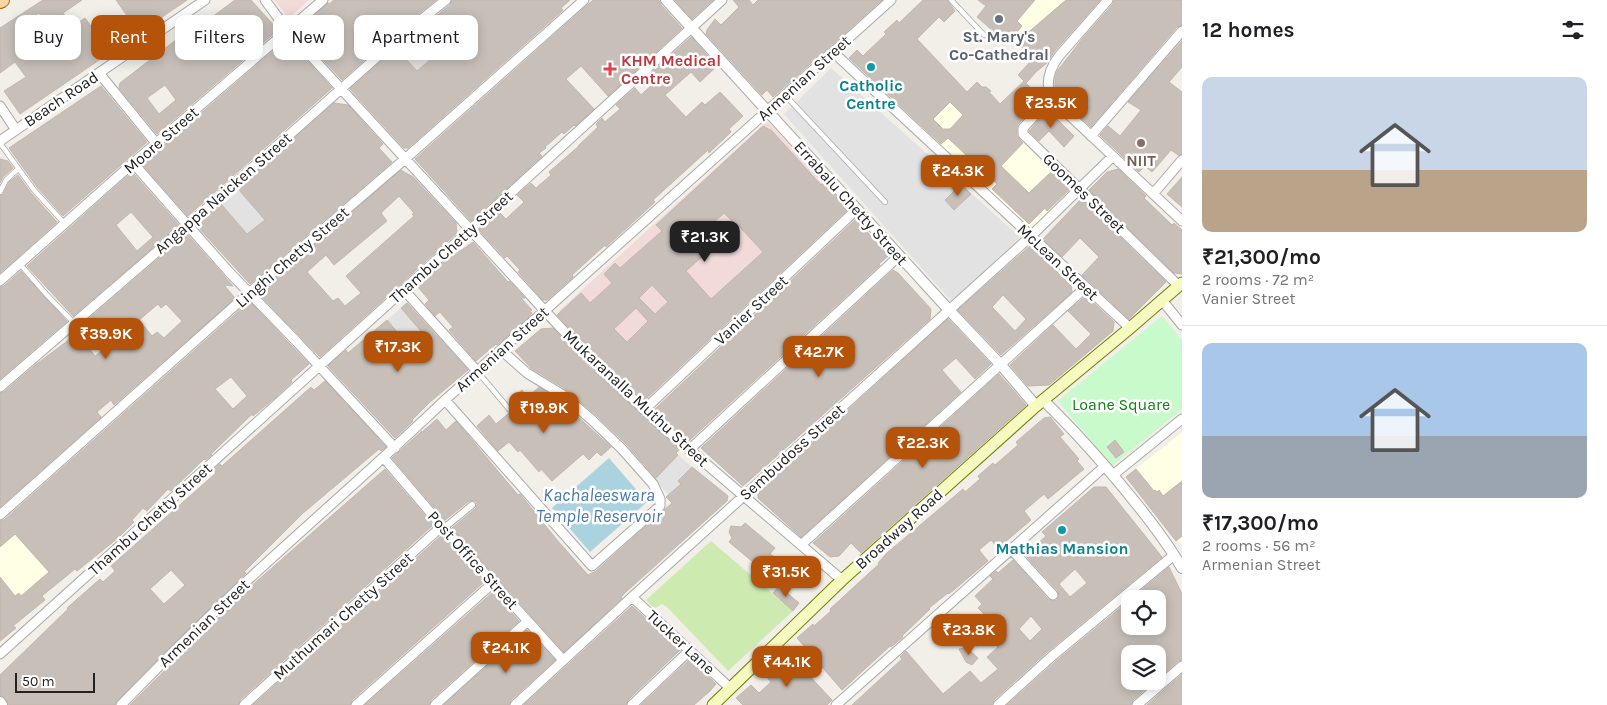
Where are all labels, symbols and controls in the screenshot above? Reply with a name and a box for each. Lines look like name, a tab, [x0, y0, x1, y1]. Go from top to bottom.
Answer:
marker: St. Mary's Co-Cathedral	[993, 13, 1005, 25]
chip: Buy	[15, 15, 81, 60]
chip: Rent	[91, 15, 165, 60]
chip: Filters	[175, 15, 263, 60]
chip: New	[273, 15, 344, 60]
chip: Apartment	[354, 15, 478, 60]
icon: filters	[1559, 16, 1587, 44]
text: 12 homes	[1202, 18, 1295, 42]
place label: St. Mary's Co-Cathedral	[949, 27, 1049, 64]
street label: Armenian Street	[754, 31, 854, 125]
place label: KHM Medical Centre	[621, 51, 721, 88]
marker: Catholic Centre	[865, 61, 877, 73]
marker: KHM Medical Centre	[603, 62, 617, 76]
street label: Beach Road	[20, 67, 102, 131]
place label: Catholic Centre	[839, 76, 903, 113]
pin: ₹23.5K	[1010, 86, 1092, 129]
text: ₹23.5K	[1025, 93, 1077, 112]
street label: Moore Street	[120, 102, 202, 178]
icon: home	[1350, 110, 1440, 200]
street label: Angappa Naicken Street	[151, 128, 295, 258]
street label: Errabalu Chetty Street	[790, 137, 912, 269]
marker: NIIT	[1135, 137, 1147, 149]
street label: Goomes Street	[1039, 149, 1129, 237]
place label: NIIT	[1126, 151, 1156, 170]
pin: ₹24.3K	[917, 154, 999, 197]
text: ₹24.3K	[932, 161, 984, 180]
street label: Thambu Chetty Street	[385, 187, 517, 307]
street label: Linghi Chetty Street	[231, 203, 353, 311]
pin: ₹21.3K	[664, 220, 746, 263]
street label: McLean Street	[1014, 220, 1102, 304]
text: ₹21.3K	[681, 227, 729, 246]
text: ₹21,300/mo	[1202, 245, 1321, 269]
text: 2 rooms · 72 m²	[1202, 270, 1314, 289]
street label: Vanier Street	[710, 271, 792, 349]
text: Vanier Street	[1202, 289, 1295, 308]
street label: Armenian Street	[452, 302, 552, 396]
pin: ₹39.9K	[65, 318, 147, 360]
text: ₹39.9K	[80, 324, 132, 343]
street label: Mukaranalla Muthu Street	[559, 326, 713, 470]
pin: ₹17.3K	[357, 330, 439, 373]
pin: ₹42.7K	[778, 336, 860, 378]
text: ₹17.3K	[375, 337, 421, 356]
text: ₹42.7K	[794, 342, 844, 361]
icon: home	[1350, 375, 1440, 465]
pin: ₹19.9K	[503, 392, 585, 434]
park label: Loane Square	[1072, 395, 1170, 414]
text: ₹19.9K	[520, 398, 568, 417]
street label: Sembudoss Street	[736, 400, 848, 504]
pin: ₹22.3K	[882, 426, 964, 469]
text: ₹22.3K	[897, 433, 949, 452]
street label: Thambu Chetty Street	[84, 459, 216, 579]
water label: Kachaleeswara Temple Reservoir	[536, 484, 663, 527]
street label: Broadway Road	[851, 485, 947, 573]
street label: Post Office Street	[424, 507, 522, 613]
text: ₹17,300/mo	[1202, 511, 1319, 535]
marker: Mathias Mansion	[1056, 524, 1068, 536]
text: 2 rooms · 56 m²	[1202, 536, 1316, 555]
place label: Mathias Mansion	[996, 539, 1128, 558]
street label: Muthumari Chetty Street	[269, 548, 417, 684]
text: Armenian Street	[1202, 555, 1321, 574]
pin: ₹31.5K	[745, 556, 827, 598]
text: ₹31.5K	[762, 562, 810, 581]
street label: Armenian Street	[155, 575, 253, 671]
map controls	[1121, 590, 1166, 690]
button: locate	[1121, 590, 1166, 635]
street label: Tucker Lane	[643, 606, 719, 678]
pin: ₹23.8K	[928, 614, 1010, 656]
text: ₹23.8K	[942, 620, 996, 639]
pin: ₹24.1K	[465, 632, 547, 674]
text: ₹24.1K	[482, 638, 530, 657]
button: layers	[1121, 645, 1166, 690]
pin: ₹44.1K	[746, 646, 828, 688]
text: ₹44.1K	[763, 652, 811, 671]
scale bar	[15, 670, 95, 693]
text: 50 m	[22, 673, 55, 690]

